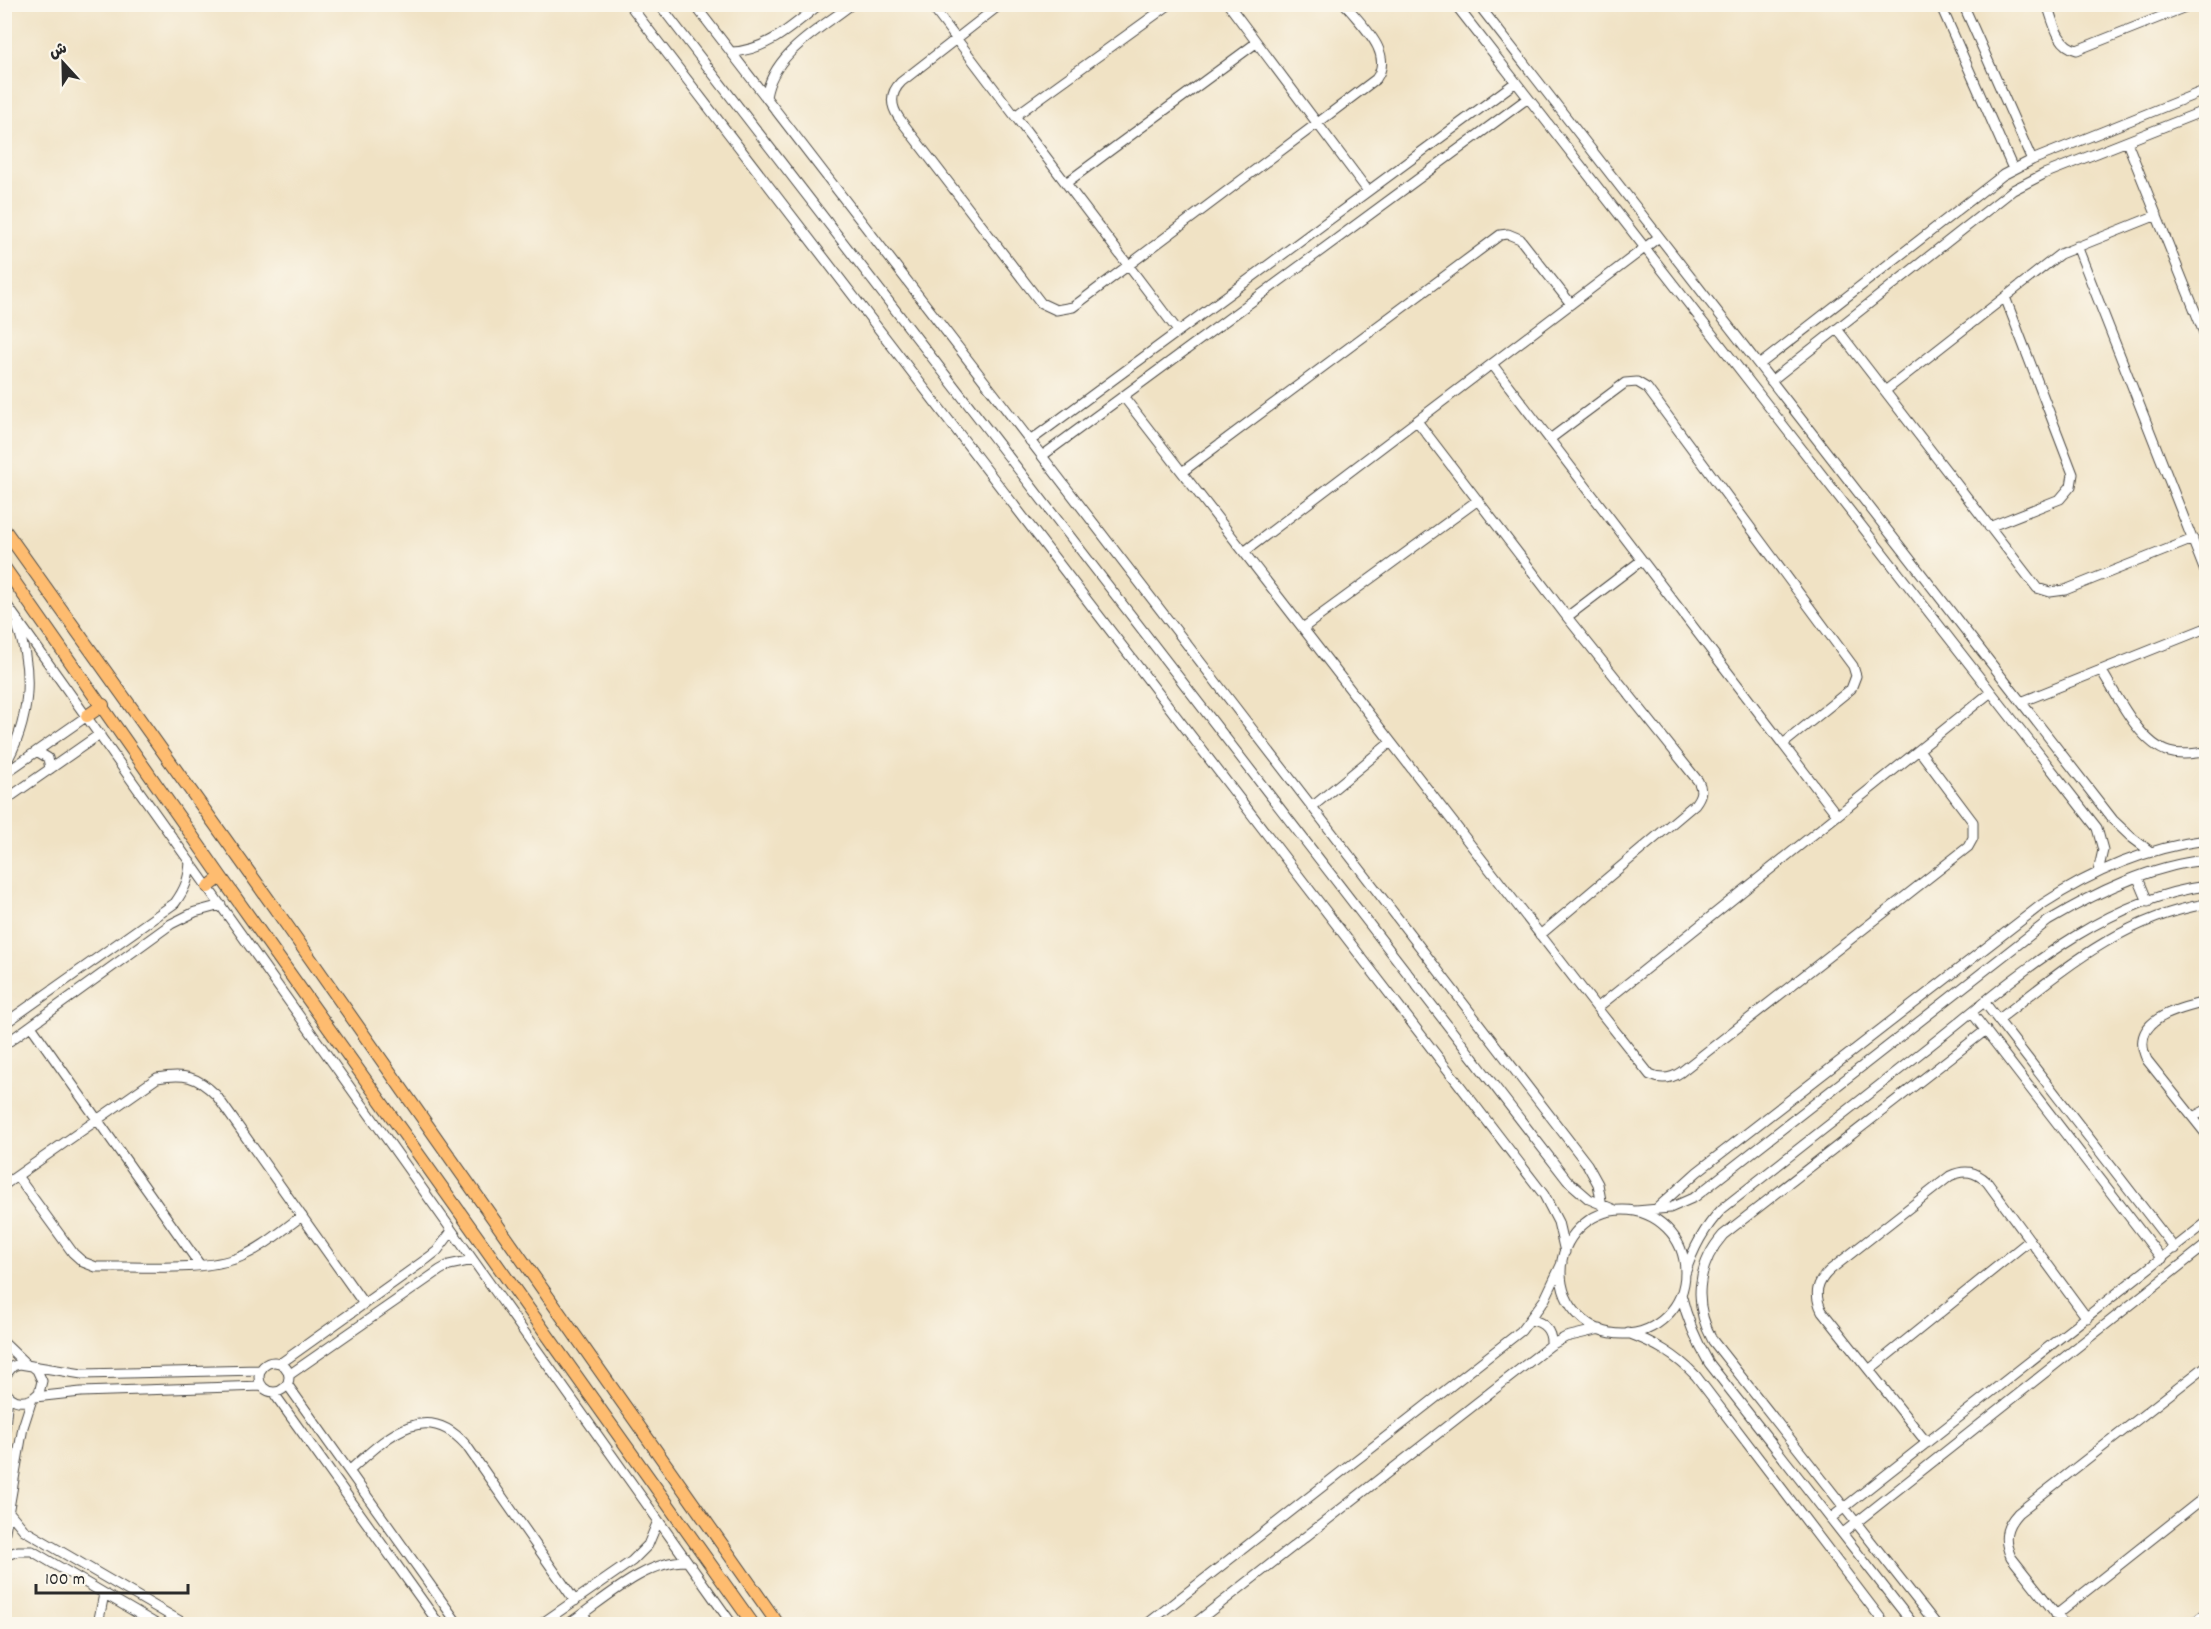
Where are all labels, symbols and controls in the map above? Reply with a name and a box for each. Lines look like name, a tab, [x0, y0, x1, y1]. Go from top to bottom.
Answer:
north arrow	[33, 33, 93, 93]
text: ش	[46, 37, 71, 65]
scale bar	[36, 1557, 188, 1595]
text: 100 m	[45, 1568, 85, 1593]

